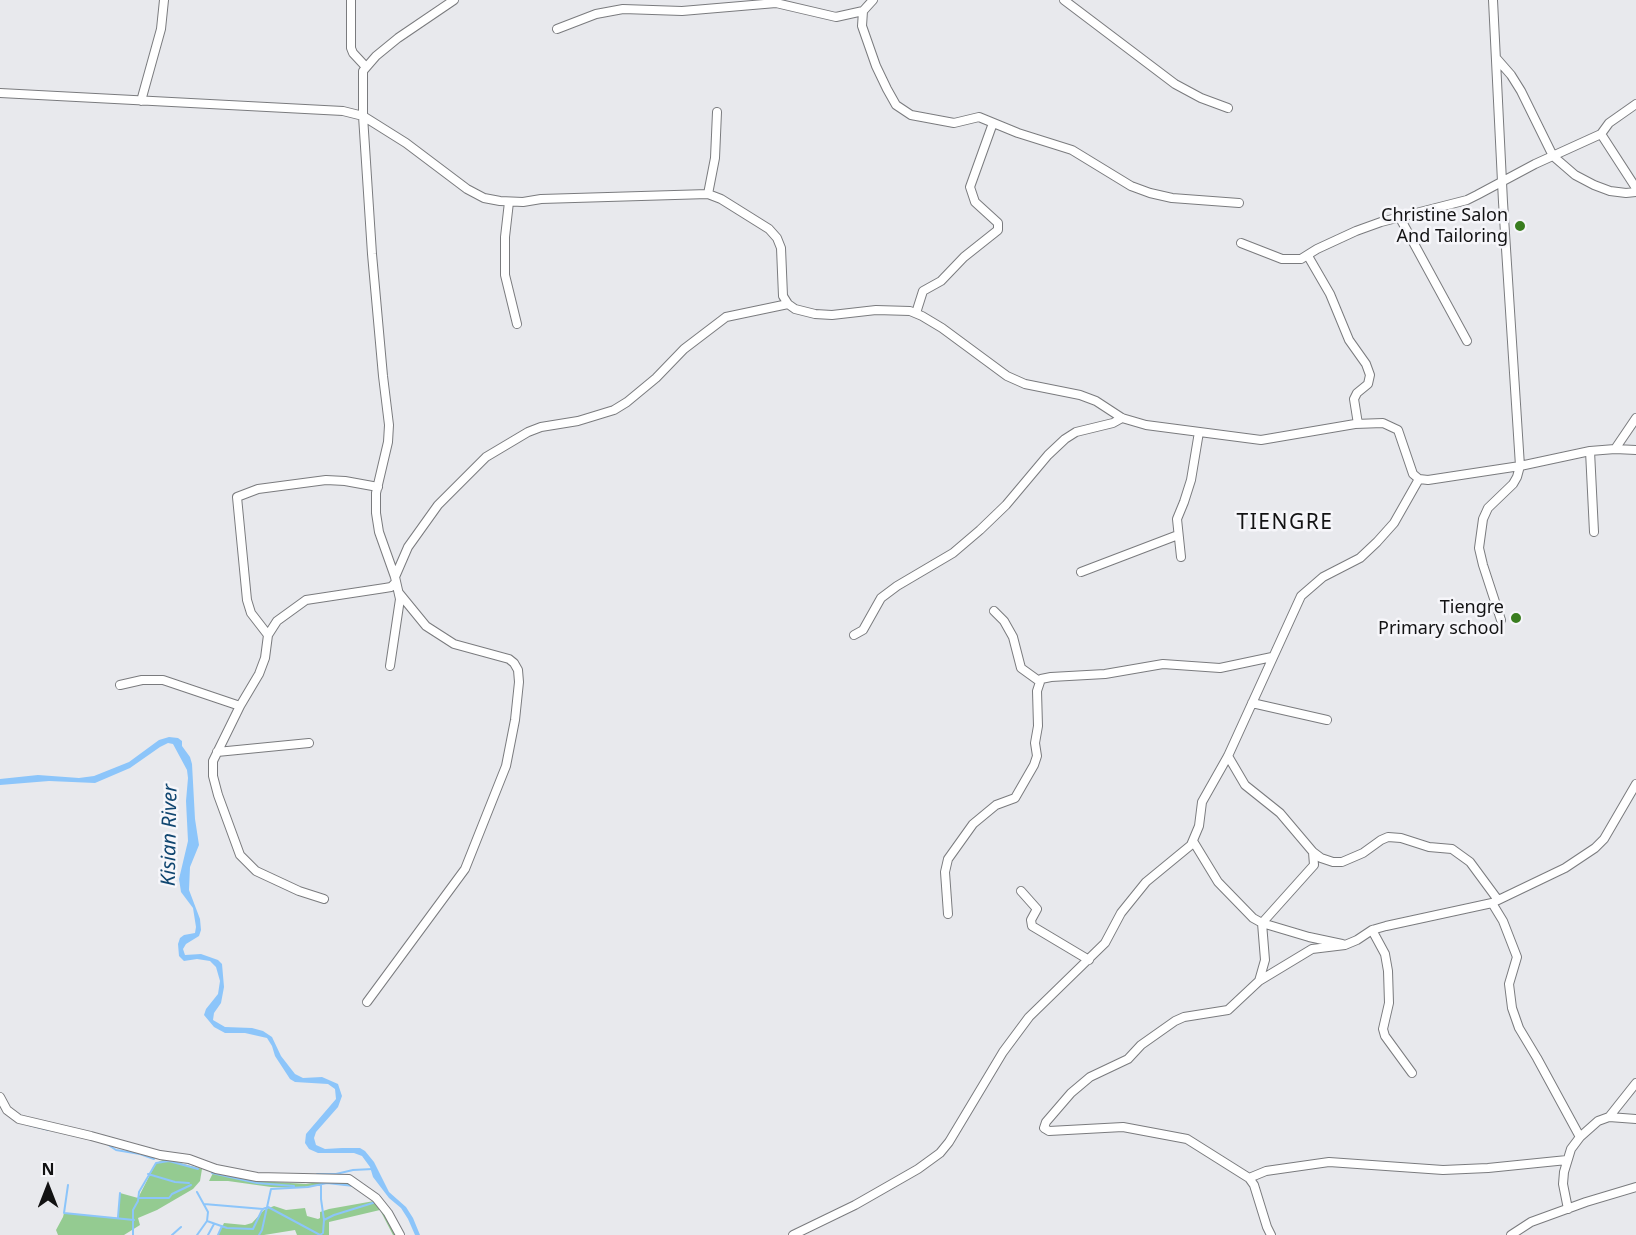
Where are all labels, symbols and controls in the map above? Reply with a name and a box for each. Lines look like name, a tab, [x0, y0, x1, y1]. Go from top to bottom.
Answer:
place label: Christine Salon And Tailoring	[1381, 205, 1508, 248]
marker: Christine Salon And Tailoring	[1513, 219, 1527, 233]
district label: TIENGRE	[1237, 510, 1333, 536]
place label: Tiengre Primary school	[1378, 597, 1504, 640]
marker: Tiengre Primary school	[1509, 611, 1523, 625]
water label: Kisian River	[157, 784, 183, 886]
north arrow	[18, 1157, 78, 1217]
text: N	[41, 1158, 55, 1180]

